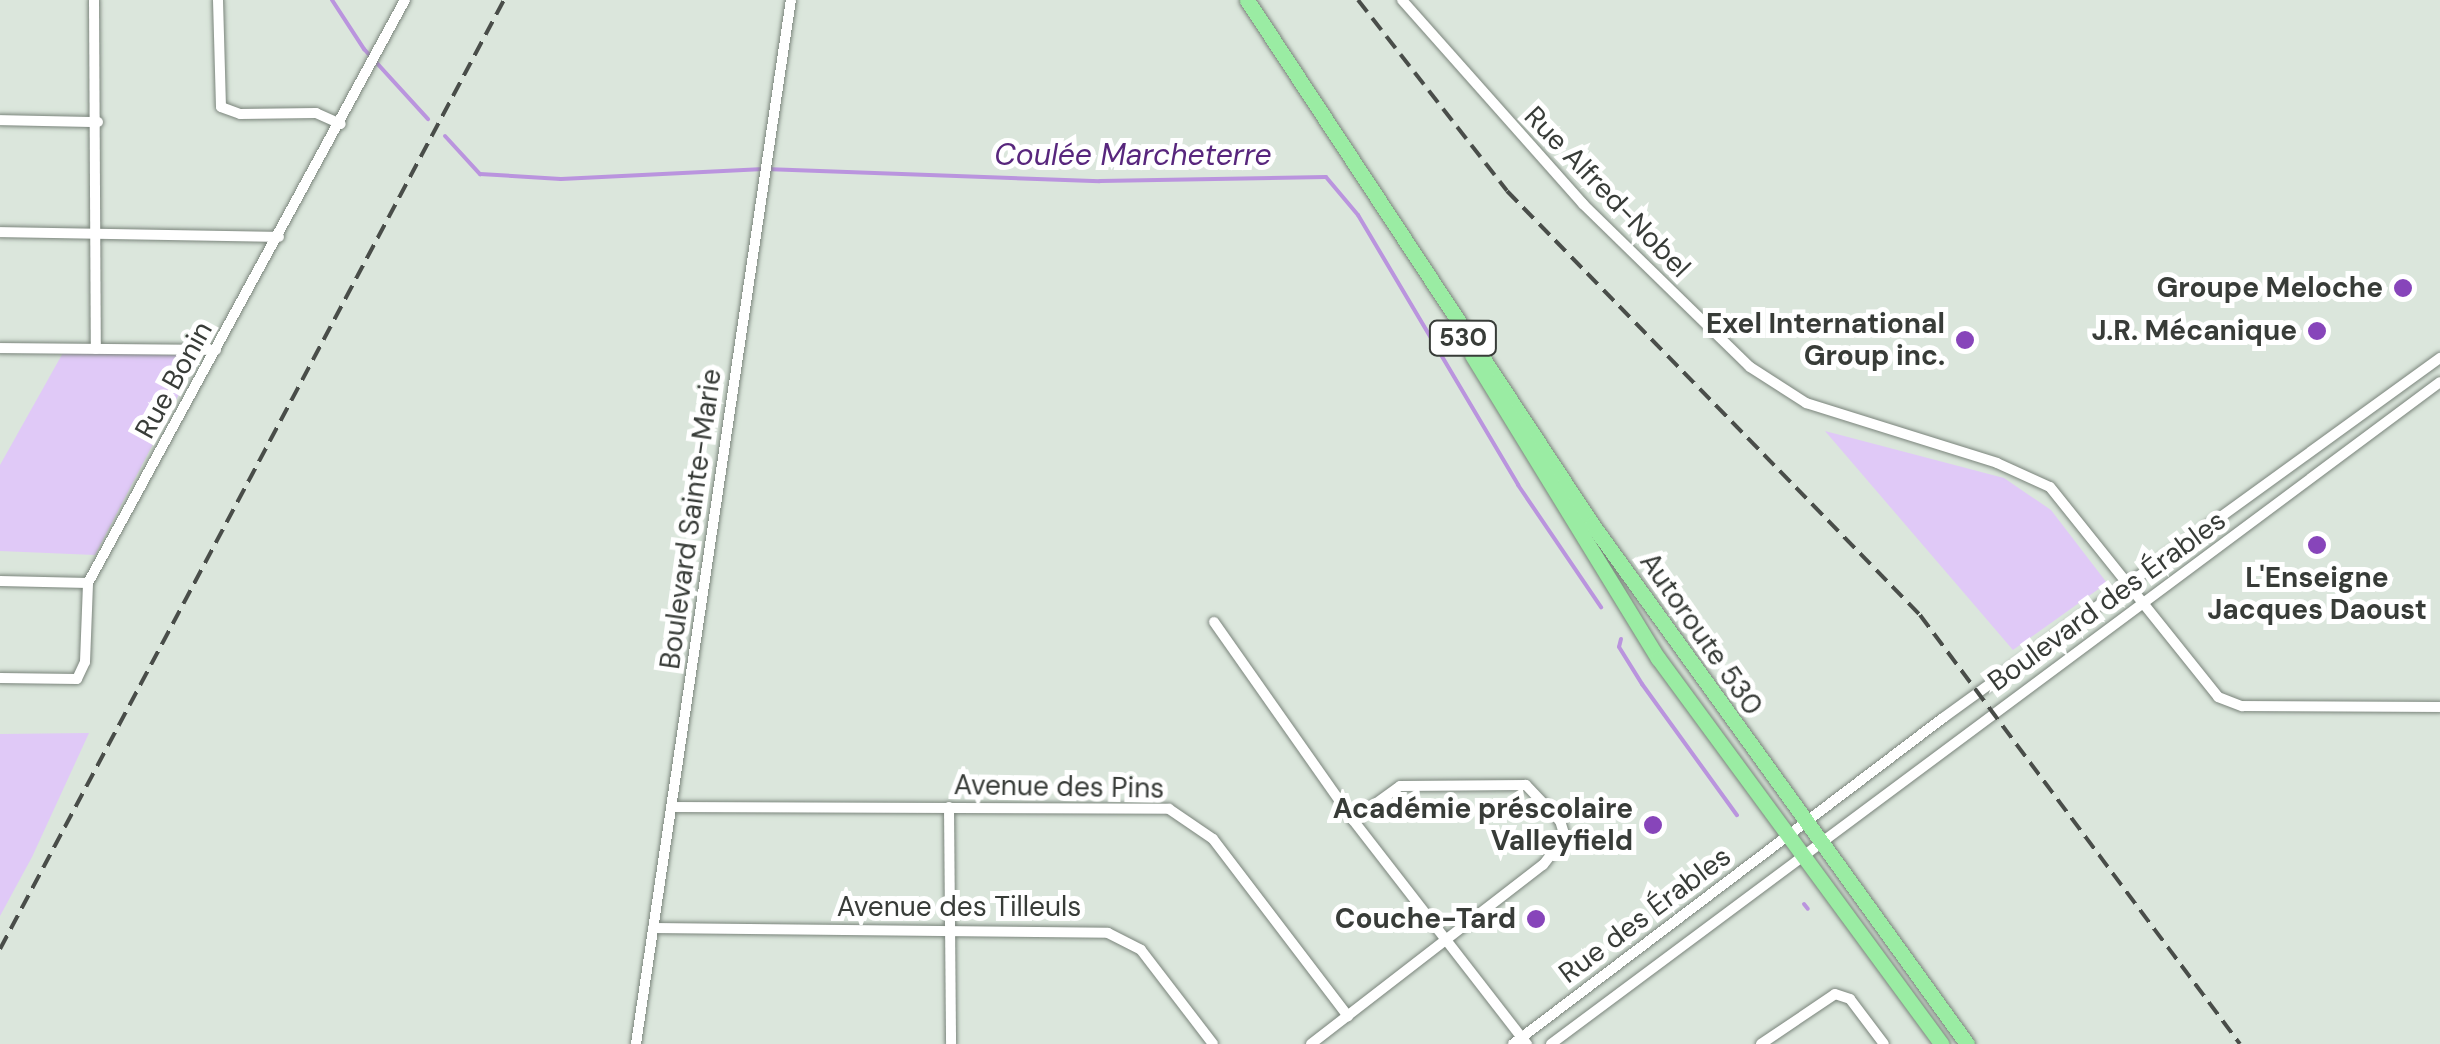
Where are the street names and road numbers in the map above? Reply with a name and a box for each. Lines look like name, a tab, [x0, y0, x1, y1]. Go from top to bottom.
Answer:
street label: Rue Alfred-Nobel	[1517, 100, 1697, 284]
street label: Rue Bonin	[128, 316, 220, 444]
road number: 530	[1428, 318, 1498, 358]
street label: Boulevard Sainte-Marie	[653, 367, 729, 671]
street label: Boulevard des Érables	[1982, 504, 2232, 698]
street label: Autoroute 530	[1633, 546, 1769, 722]
street label: Avenue des Pins	[953, 768, 1165, 806]
street label: Rue des Érables	[1553, 840, 1737, 990]
street label: Avenue des Tilleuls	[837, 890, 1081, 924]

